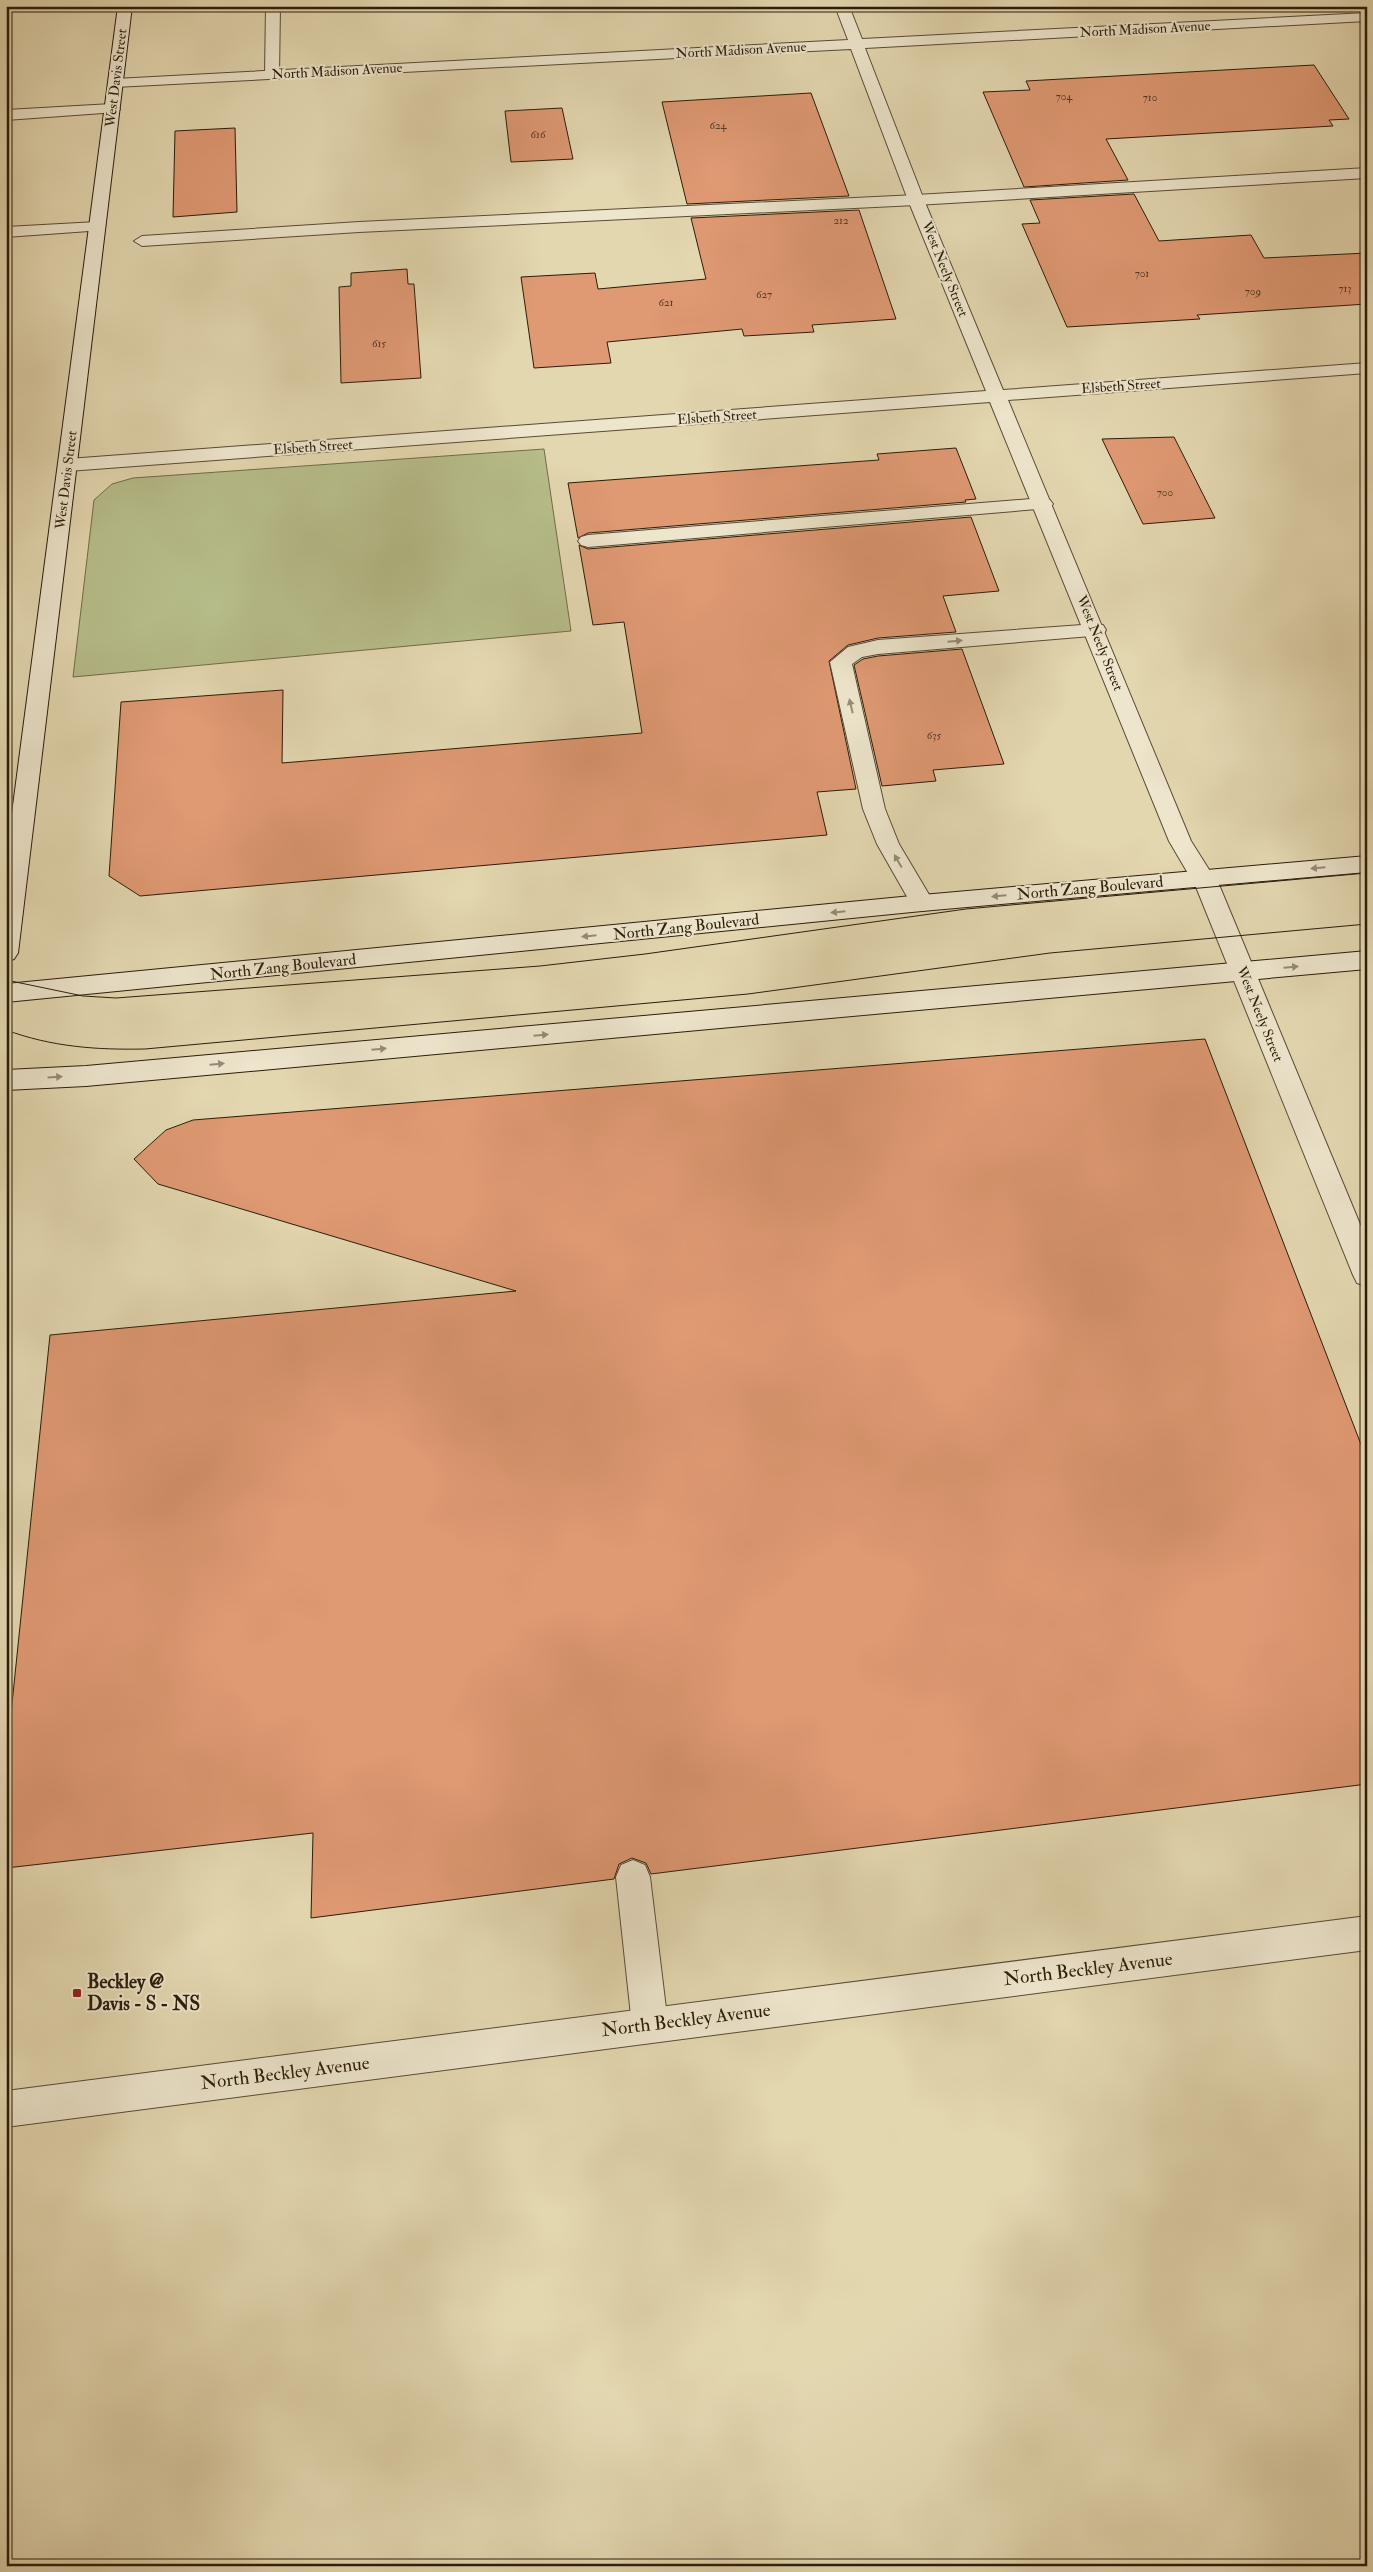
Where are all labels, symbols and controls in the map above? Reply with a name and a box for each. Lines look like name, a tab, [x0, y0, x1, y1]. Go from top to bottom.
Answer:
street label: North Madison Avenue	[1079, 17, 1211, 41]
street label: West Davis Street	[101, 27, 131, 129]
street label: North Madison Avenue	[675, 38, 807, 62]
street label: North Madison Avenue	[271, 59, 403, 83]
house number: 704	[1056, 90, 1073, 103]
house number: 710	[1143, 91, 1158, 104]
house number: 624	[709, 119, 728, 132]
house number: 616	[531, 128, 547, 141]
house number: 212	[833, 214, 849, 227]
street label: West Neely Street	[917, 218, 972, 320]
house number: 701	[1135, 267, 1149, 280]
house number: 713	[1338, 282, 1352, 295]
house number: 709	[1245, 285, 1261, 298]
house number: 627	[756, 288, 772, 301]
house number: 621	[658, 296, 674, 309]
house number: 615	[372, 337, 386, 350]
street label: Elsbeth Street	[1081, 375, 1162, 397]
street label: Elsbeth Street	[677, 406, 758, 428]
street label: West Davis Street	[51, 429, 81, 531]
street label: Elsbeth Street	[273, 436, 354, 458]
house number: 700	[1157, 486, 1174, 499]
street label: West Neely Street	[1072, 592, 1127, 694]
one-way arrow	[947, 637, 963, 645]
one-way arrow	[847, 699, 855, 714]
house number: 635	[927, 729, 941, 742]
one-way arrow	[894, 854, 903, 868]
one-way arrow	[1310, 864, 1326, 872]
street label: North Zang Boulevard	[1016, 872, 1164, 904]
one-way arrow	[991, 893, 1007, 901]
one-way arrow	[829, 908, 845, 916]
street label: North Zang Boulevard	[612, 909, 760, 945]
one-way arrow	[581, 933, 597, 941]
street label: North Zang Boulevard	[209, 949, 357, 985]
one-way arrow	[1283, 962, 1299, 970]
street label: West Neely Street	[1232, 963, 1287, 1065]
one-way arrow	[533, 1030, 549, 1038]
one-way arrow	[371, 1045, 387, 1053]
one-way arrow	[209, 1060, 225, 1068]
one-way arrow	[47, 1073, 63, 1081]
street label: North Beckley Avenue	[1002, 1947, 1174, 1991]
place label: Beckley @ Davis - S - NS	[87, 1970, 200, 2016]
marker: Beckley @ Davis - S - NS	[71, 1987, 83, 1999]
street label: North Beckley Avenue	[600, 1998, 772, 2042]
street label: North Beckley Avenue	[199, 2051, 371, 2095]

